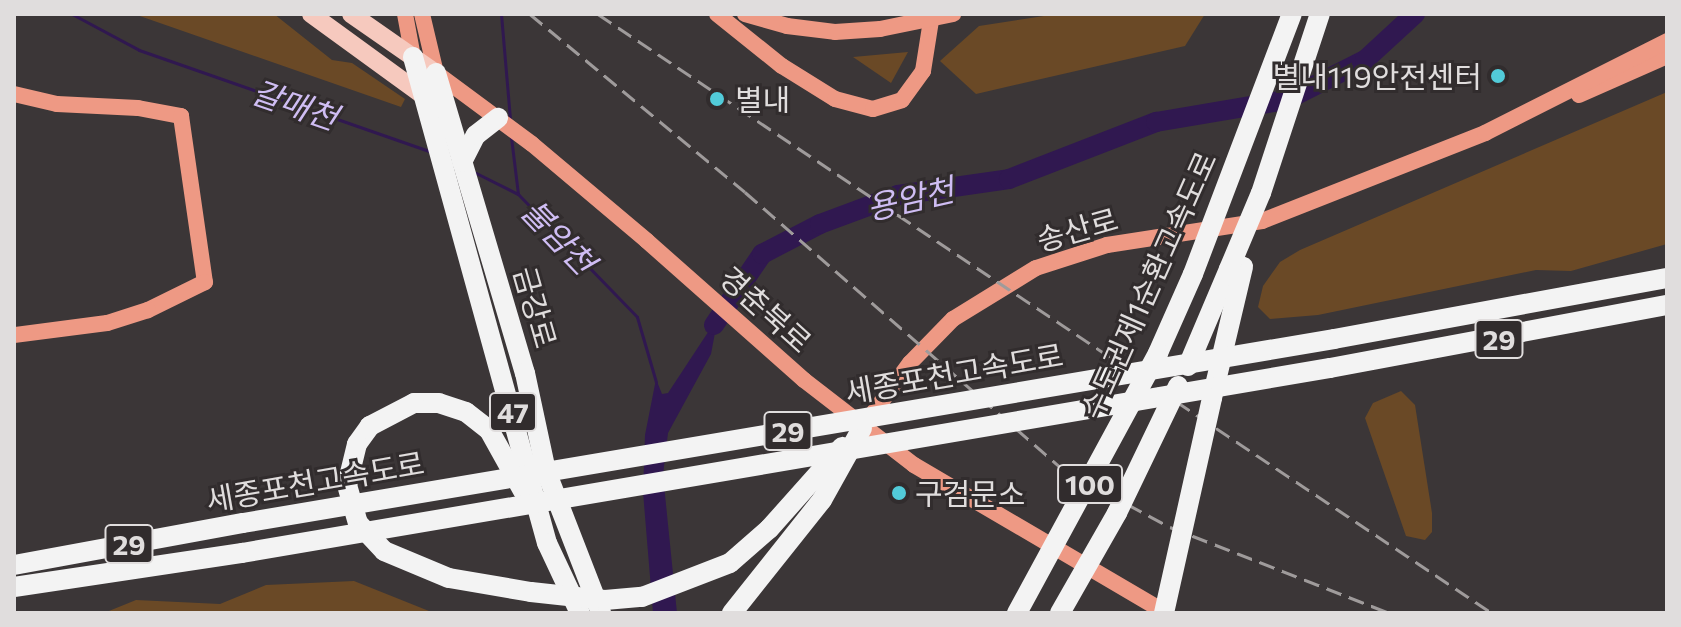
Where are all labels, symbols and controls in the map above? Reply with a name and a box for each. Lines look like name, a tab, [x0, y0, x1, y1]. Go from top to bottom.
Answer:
place label: 별내119안전센터	[1273, 58, 1482, 94]
marker: 별내119안전센터	[1489, 67, 1507, 85]
water label: 갈매천	[247, 71, 343, 137]
place label: 별내	[735, 81, 790, 117]
marker: 별내	[706, 88, 728, 110]
street label: 수도권제1순환고속도로	[1073, 146, 1223, 424]
water label: 용암천	[863, 169, 957, 227]
water label: 불암천	[515, 191, 603, 281]
street label: 송산로	[1032, 200, 1122, 258]
street label: 경춘북로	[713, 259, 819, 359]
street label: 금강로	[507, 262, 565, 352]
road number: 29	[1473, 315, 1525, 363]
street label: 세종포천고속도로	[842, 336, 1066, 410]
road number: 47	[487, 388, 539, 436]
road number: 29	[762, 407, 814, 455]
street label: 세종포천고속도로	[203, 444, 427, 518]
road number: 100	[1056, 460, 1124, 508]
place label: 구검문소	[915, 475, 1025, 511]
marker: 구검문소	[890, 484, 908, 502]
road number: 29	[103, 520, 155, 568]

